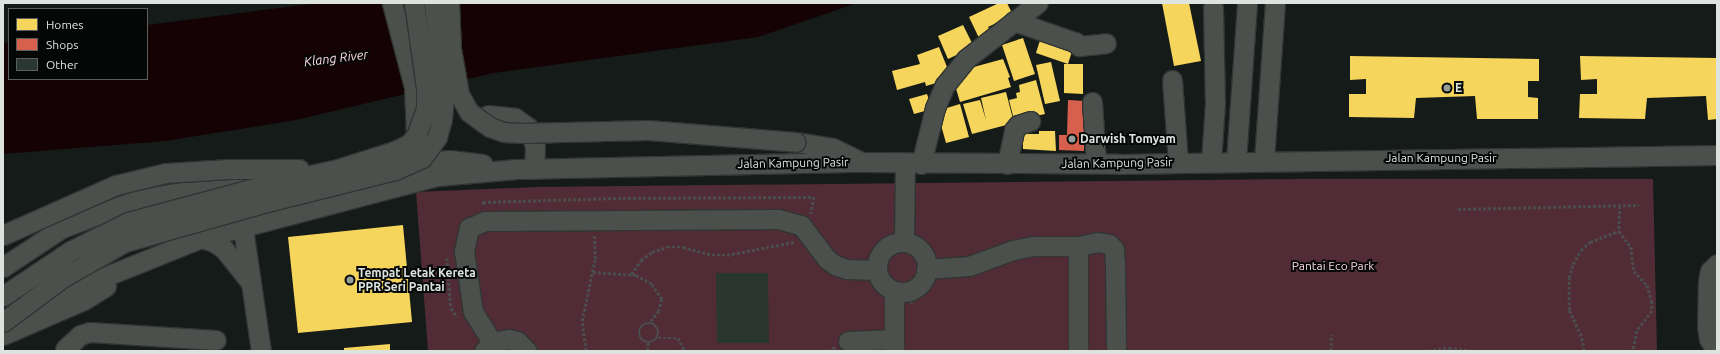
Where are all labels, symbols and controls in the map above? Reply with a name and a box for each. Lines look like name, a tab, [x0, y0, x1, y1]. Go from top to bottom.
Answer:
legend	[8, 8, 148, 80]
text: Homes	[46, 18, 84, 31]
text: Shops	[46, 38, 78, 51]
water label: Klang River	[303, 46, 369, 70]
text: Other	[46, 58, 78, 71]
place label: E	[1455, 81, 1462, 95]
marker: E	[1442, 83, 1452, 93]
place label: Darwish Tomyam	[1080, 132, 1176, 146]
marker: Darwish Tomyam	[1067, 134, 1077, 144]
street label: Jalan Kampung Pasir	[1385, 151, 1497, 165]
street label: Jalan Kampung Pasir	[737, 155, 849, 171]
street label: Jalan Kampung Pasir	[1061, 155, 1173, 171]
park label: Pantai Eco Park	[1292, 259, 1374, 273]
place label: Tempat Letak Kereta PPR Seri Pantai	[358, 266, 476, 294]
marker: Tempat Letak Kereta PPR Seri Pantai	[345, 275, 355, 285]

